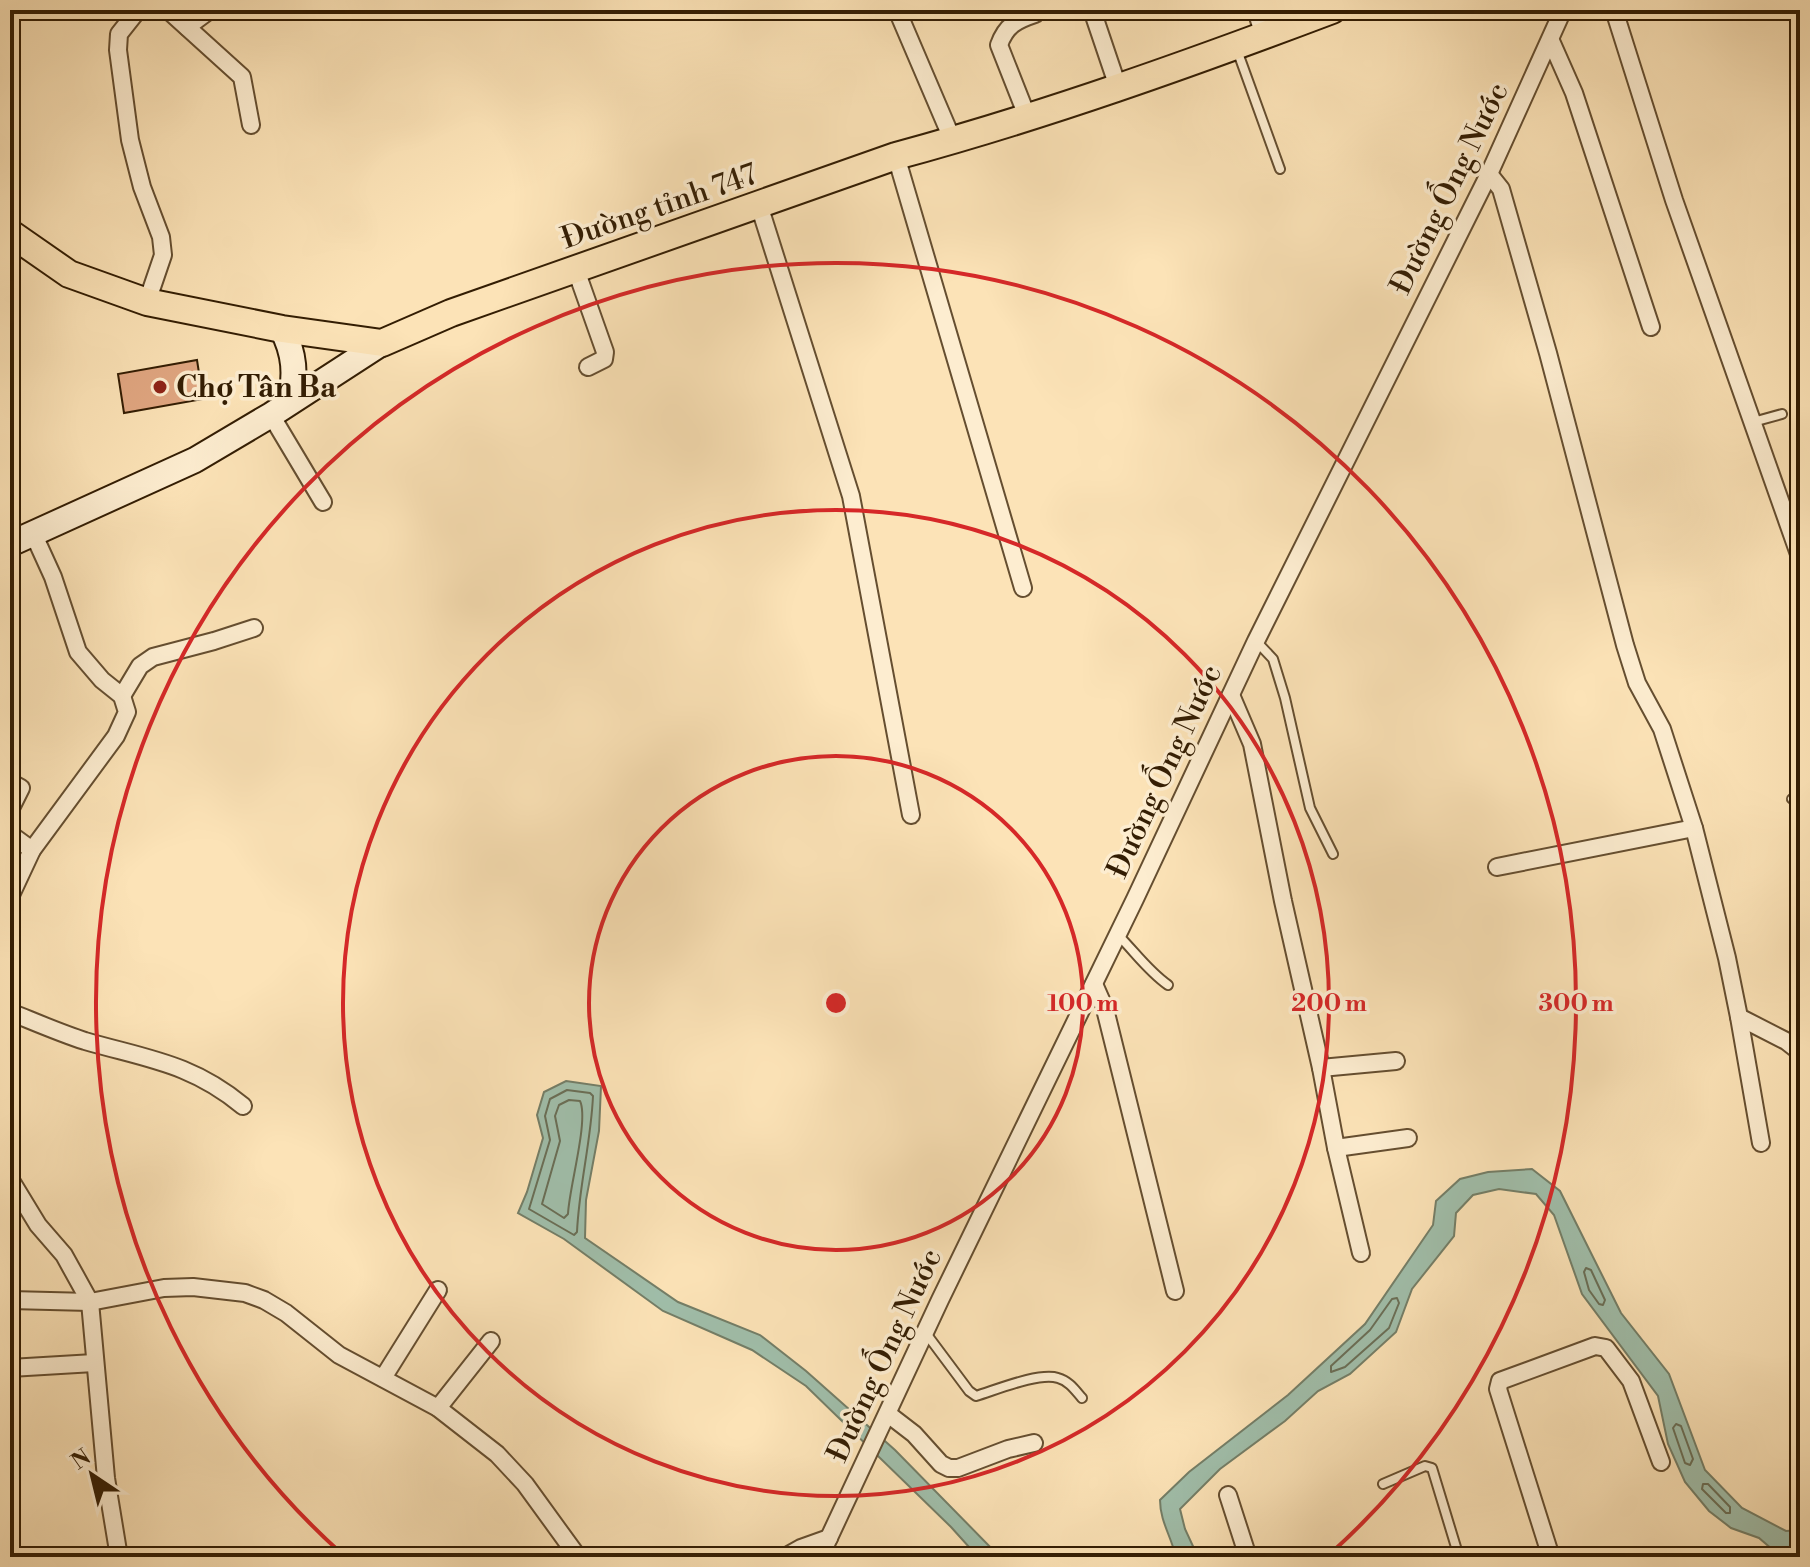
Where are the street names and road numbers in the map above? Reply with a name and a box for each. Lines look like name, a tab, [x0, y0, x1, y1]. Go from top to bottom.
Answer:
street label: Đường Ống Nước	[1377, 74, 1518, 301]
street label: Đường tỉnh 747	[556, 156, 762, 258]
street label: Đường Ống Nước	[1093, 656, 1231, 884]
street label: Đường Ống Nước	[813, 1240, 951, 1468]

